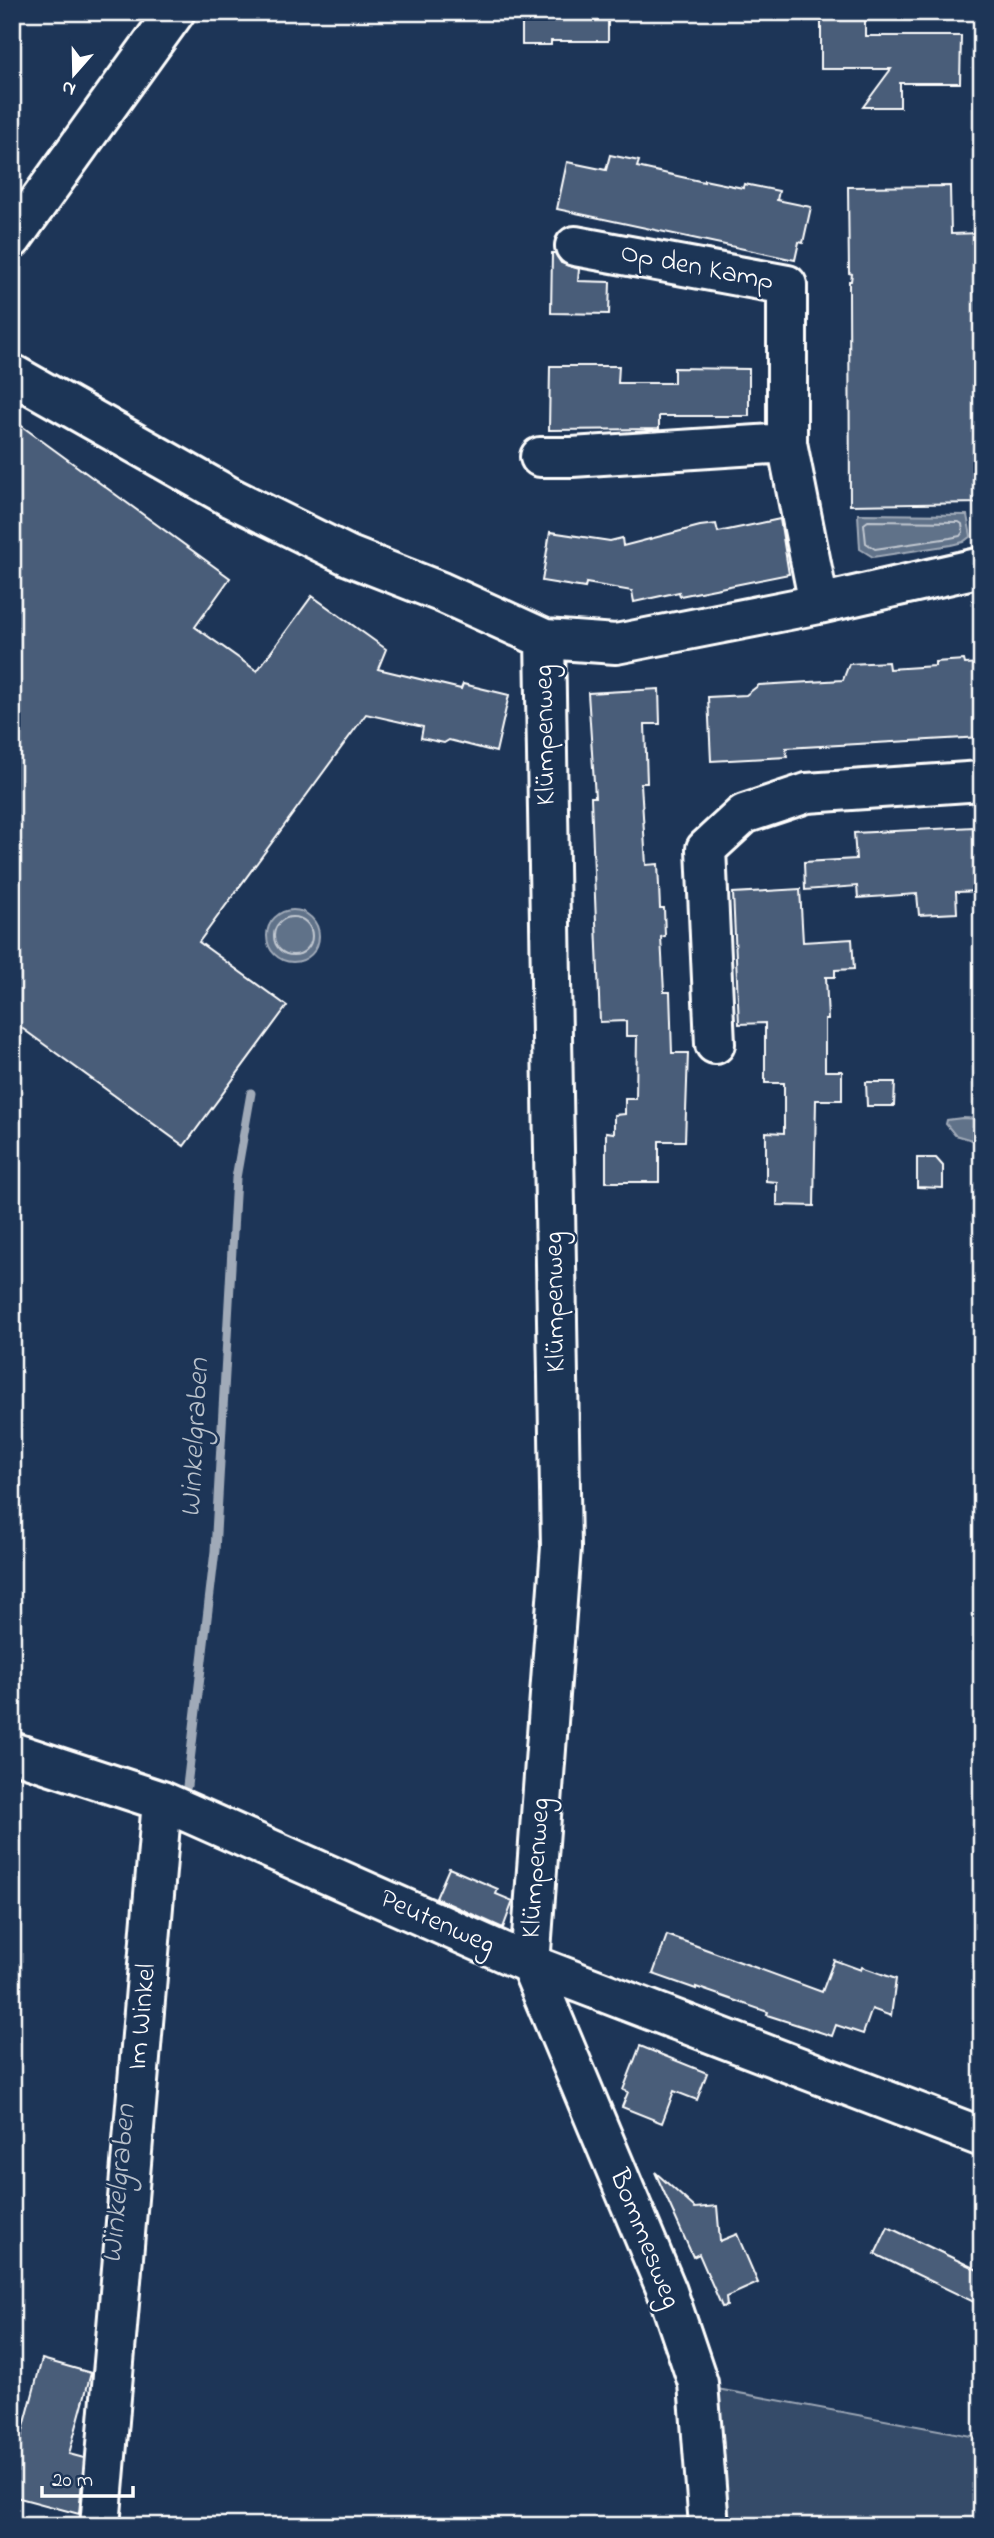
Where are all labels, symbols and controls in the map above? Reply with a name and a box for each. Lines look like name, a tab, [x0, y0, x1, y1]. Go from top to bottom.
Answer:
north arrow	[38, 38, 108, 108]
text: N	[58, 73, 80, 103]
street label: Op den Kamp	[617, 233, 777, 303]
street label: Klümpenweg	[524, 664, 568, 806]
street label: Klümpenweg	[534, 1231, 578, 1373]
water label: Winkelgraben	[170, 1356, 222, 1519]
street label: Klümpenweg	[512, 1796, 562, 1940]
street label: Peutenweg	[373, 1879, 501, 1967]
street label: Im Winkel	[118, 1962, 168, 2072]
water label: Winkelgraben	[91, 2101, 149, 2265]
street label: Bommesweg	[597, 2162, 691, 2315]
scale bar	[42, 2454, 133, 2498]
text: 20 m	[52, 2466, 93, 2496]

